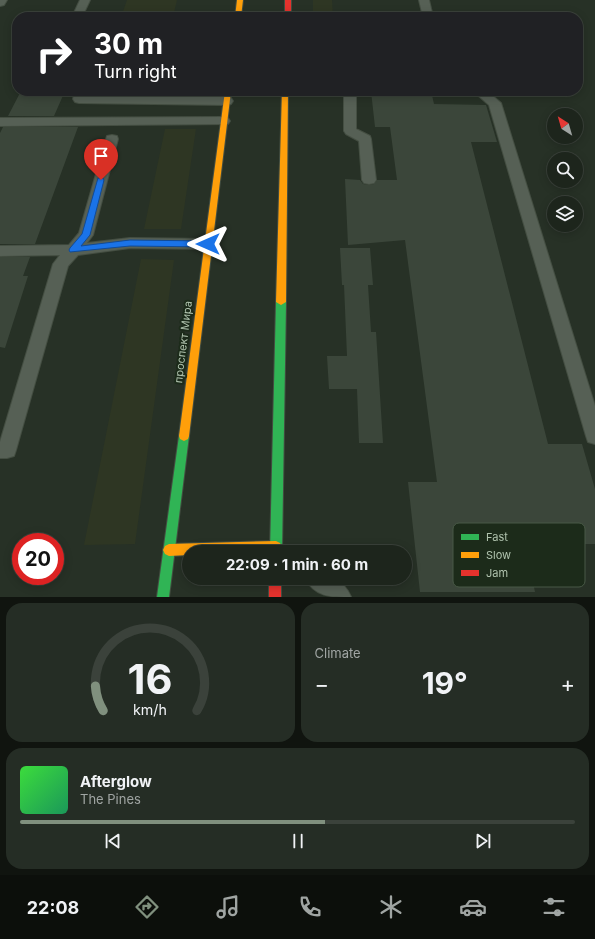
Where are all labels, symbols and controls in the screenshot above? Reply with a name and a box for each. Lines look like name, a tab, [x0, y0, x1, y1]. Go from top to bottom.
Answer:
text: 30 m	[94, 27, 163, 61]
icon: right	[28, 28, 80, 80]
text: Turn right	[94, 61, 177, 82]
north arrow	[547, 108, 583, 144]
map controls	[547, 108, 583, 232]
pin	[84, 139, 118, 180]
icon: arrive	[90, 145, 112, 167]
button: search	[547, 152, 583, 188]
button: layers	[547, 196, 583, 232]
position arrow	[187, 223, 229, 265]
street label: проспект Мира	[171, 300, 195, 384]
legend	[453, 523, 585, 587]
text: Fast	[486, 530, 508, 544]
speed limit sign: 20	[12, 533, 64, 585]
text: Slow	[486, 548, 511, 562]
text: 22:09 · 1 min · 60 m	[226, 555, 368, 574]
text: Jam	[486, 566, 508, 580]
text: Climate	[315, 645, 361, 661]
text: 16	[128, 653, 173, 703]
text: 19°	[422, 665, 468, 701]
text: −	[315, 671, 329, 697]
text: +	[560, 671, 575, 697]
text: km/h	[133, 700, 167, 717]
text: Afterglow	[80, 772, 152, 791]
text: The Pines	[80, 791, 141, 807]
icon: previous	[102, 830, 124, 852]
icon: pause	[287, 830, 309, 852]
icon: next	[472, 830, 494, 852]
icon: directions	[133, 893, 161, 921]
icon: music	[214, 893, 242, 921]
icon: phone	[296, 893, 324, 921]
icon: climate	[377, 893, 405, 921]
icon: car	[459, 893, 487, 921]
icon: filters	[540, 893, 568, 921]
text: 22:08	[27, 897, 79, 918]

